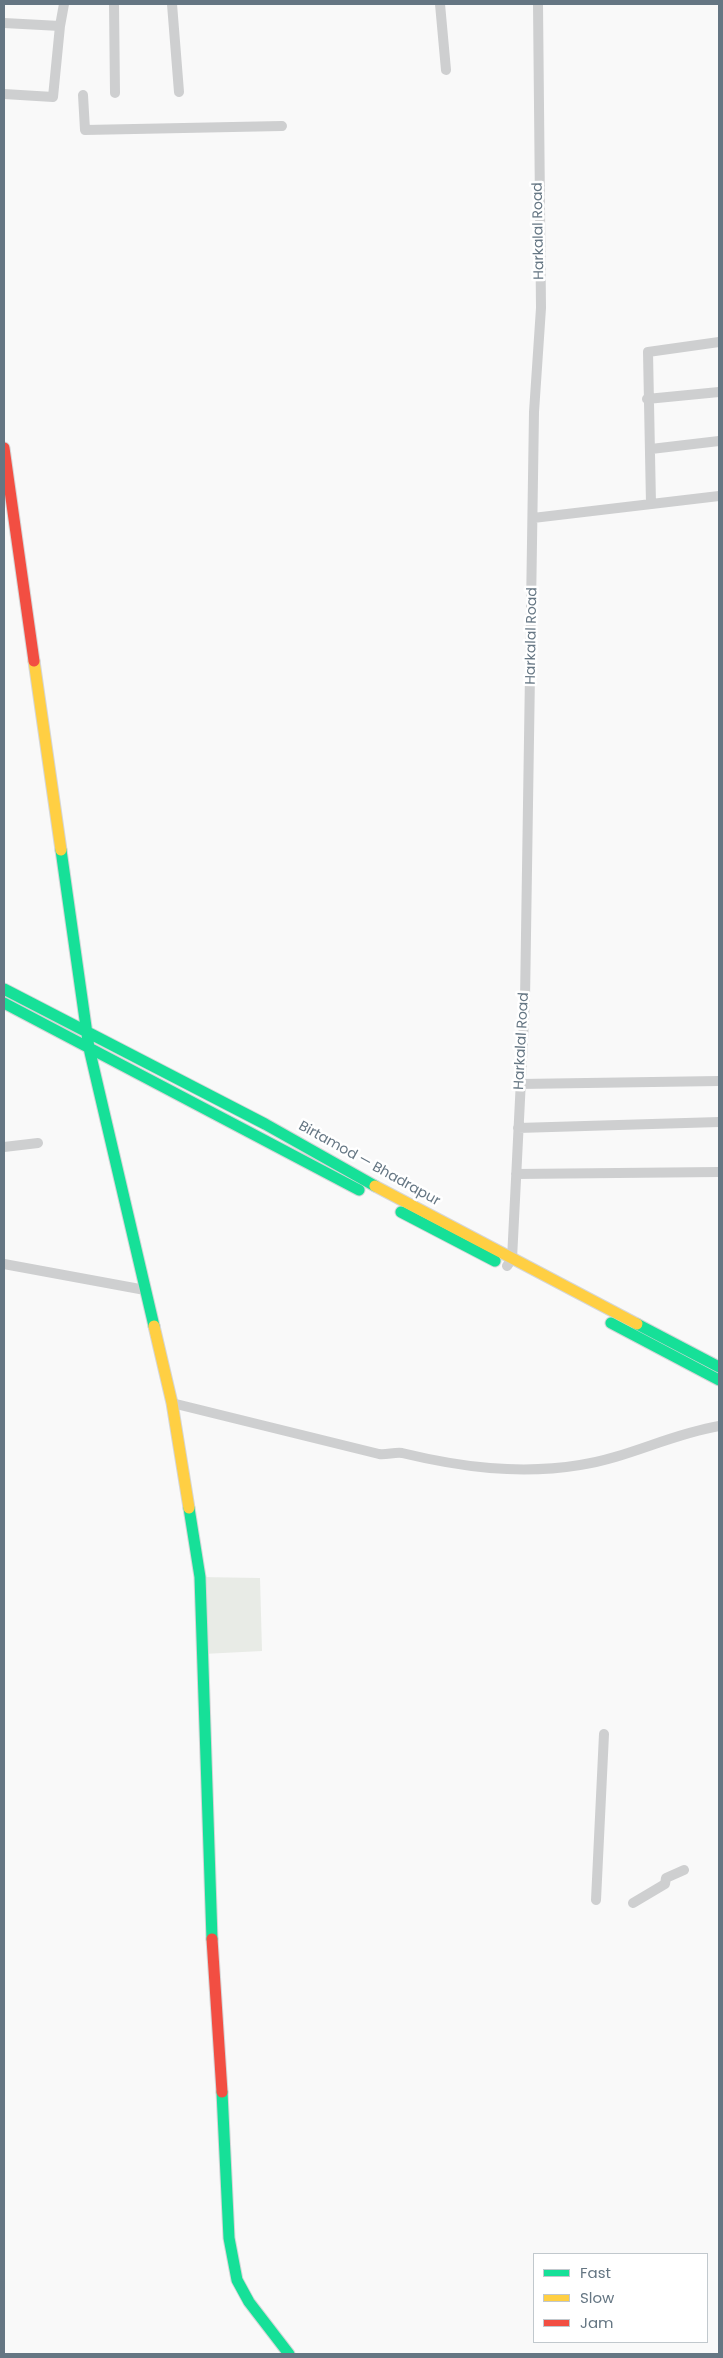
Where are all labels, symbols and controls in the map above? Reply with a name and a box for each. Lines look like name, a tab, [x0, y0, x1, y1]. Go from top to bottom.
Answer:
street label: Harkalal Road	[530, 182, 548, 280]
street label: Harkalal Road	[523, 587, 541, 685]
street label: Harkalal Road	[511, 992, 533, 1090]
street label: Birtamod — Bhadrapur	[295, 1118, 443, 1210]
legend	[533, 2253, 708, 2343]
text: Fast	[580, 2262, 611, 2283]
text: Slow	[580, 2287, 614, 2308]
text: Jam	[580, 2312, 614, 2333]

